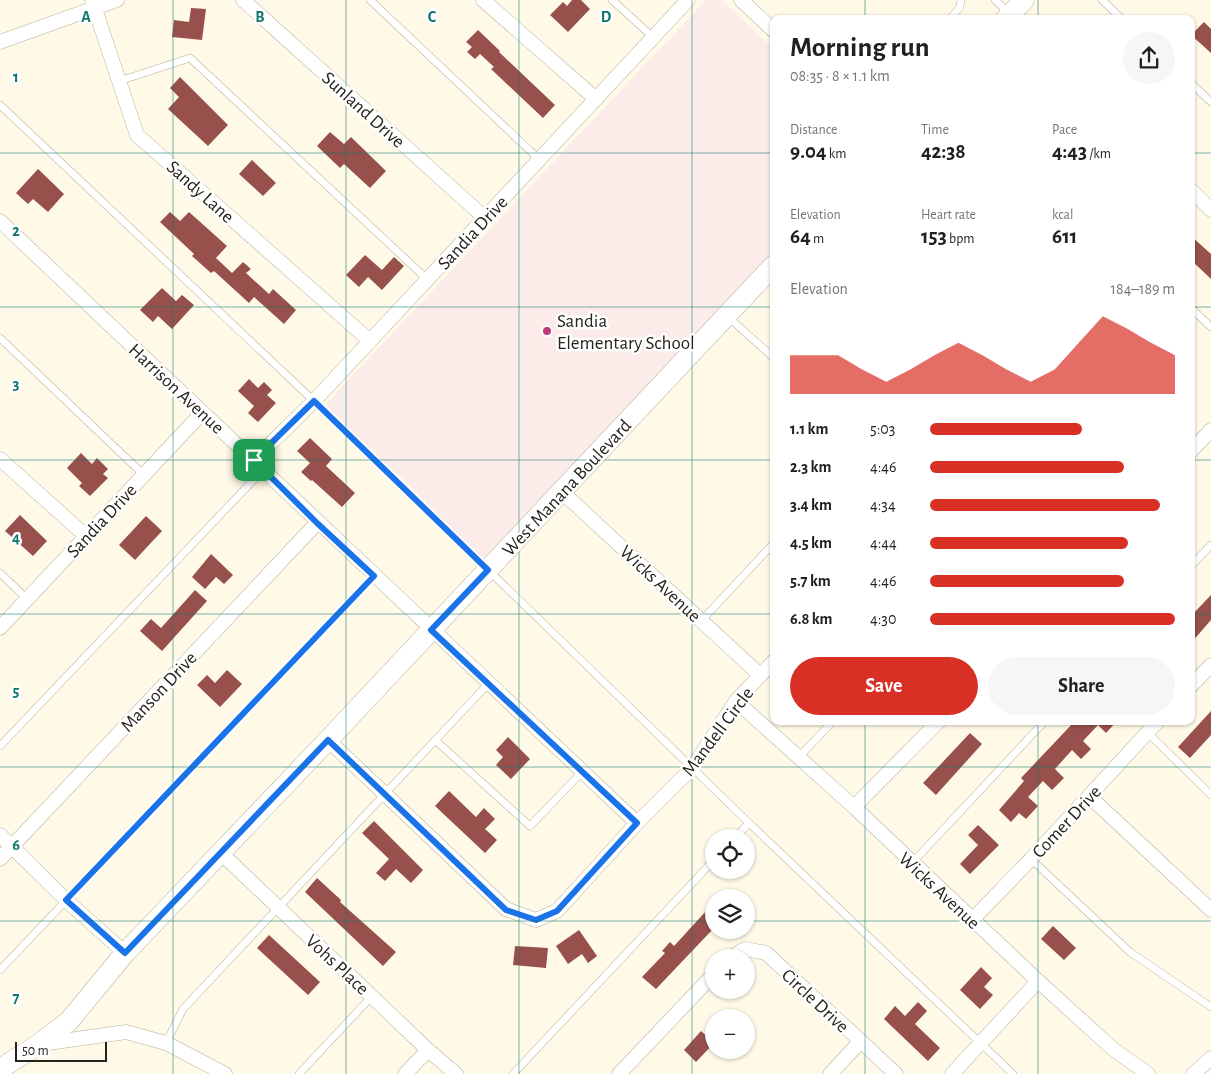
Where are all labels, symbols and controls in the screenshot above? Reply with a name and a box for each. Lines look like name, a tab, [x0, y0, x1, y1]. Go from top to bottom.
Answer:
text: A	[81, 9, 91, 25]
text: B	[255, 9, 265, 25]
text: C	[428, 9, 437, 25]
text: D	[601, 9, 612, 25]
button: share	[1123, 32, 1175, 84]
text: Morning run	[790, 34, 930, 62]
street label: Sunland Drive	[318, 68, 408, 152]
text: 08:35 · 8 × 1.1 km	[790, 68, 890, 84]
text: 1	[13, 69, 19, 85]
text: Distance	[790, 123, 837, 137]
text: Time	[921, 123, 949, 137]
text: Pace	[1052, 123, 1077, 137]
text: 9.04	[790, 141, 826, 162]
text: 42:38	[921, 141, 966, 162]
text: 4:43	[1052, 141, 1087, 162]
text: km	[826, 147, 846, 161]
text: /km	[1087, 147, 1111, 161]
street label: Sandy Lane	[163, 157, 237, 227]
street label: Sandia Drive	[434, 193, 512, 273]
text: Elevation	[790, 208, 841, 222]
text: Heart rate	[921, 208, 976, 222]
text: kcal	[1052, 208, 1073, 222]
text: 2	[12, 223, 20, 239]
text: 64	[790, 226, 811, 247]
text: 153	[921, 226, 947, 247]
text: 611	[1052, 226, 1077, 247]
text: m	[811, 232, 824, 246]
text: bpm	[947, 232, 974, 246]
text: Elevation	[790, 281, 848, 297]
text: 184–189 m	[1111, 281, 1175, 297]
place label: Sandia Elementary School	[557, 312, 695, 353]
marker: Sandia Elementary School	[541, 325, 553, 337]
street label: Harrison Avenue	[125, 340, 227, 438]
text: 3	[13, 376, 20, 392]
street label: West Manana Boulevard	[499, 416, 635, 560]
text: 1.1 km	[790, 421, 828, 437]
text: 5:03	[870, 421, 895, 437]
pin	[233, 439, 275, 481]
icon: arrive	[240, 446, 268, 474]
text: 2.3 km	[790, 459, 831, 475]
text: 4:46	[870, 459, 897, 475]
street label: Sandia Drive	[63, 481, 141, 561]
text: 3.4 km	[790, 497, 832, 513]
text: 4:34	[870, 497, 896, 513]
text: 4	[12, 530, 20, 546]
text: 4.5 km	[790, 535, 832, 551]
text: 4:44	[870, 535, 897, 551]
street label: Wicks Avenue	[616, 542, 704, 626]
text: 5.7 km	[790, 573, 831, 589]
text: 4:46	[870, 573, 897, 589]
text: 6.8 km	[790, 611, 833, 627]
text: 4:30	[870, 611, 896, 627]
street label: Manson Drive	[117, 648, 201, 736]
button: Save	[790, 657, 978, 715]
button: Share	[988, 657, 1175, 715]
text: 5	[13, 683, 20, 699]
street label: Mandell Circle	[679, 684, 758, 780]
street label: Comer Drive	[1029, 782, 1105, 862]
map controls	[705, 829, 755, 1059]
button: locate	[705, 829, 755, 879]
text: 6	[12, 837, 20, 853]
street label: Wicks Avenue	[895, 849, 983, 933]
button: layers	[705, 889, 755, 939]
street label: Vohs Place	[302, 931, 372, 999]
button: +	[705, 949, 755, 999]
street label: Circle Drive	[778, 965, 852, 1037]
text: 7	[13, 990, 20, 1006]
button: −	[705, 1009, 755, 1059]
scale bar	[15, 1039, 108, 1062]
text: 50 m	[22, 1044, 49, 1058]

